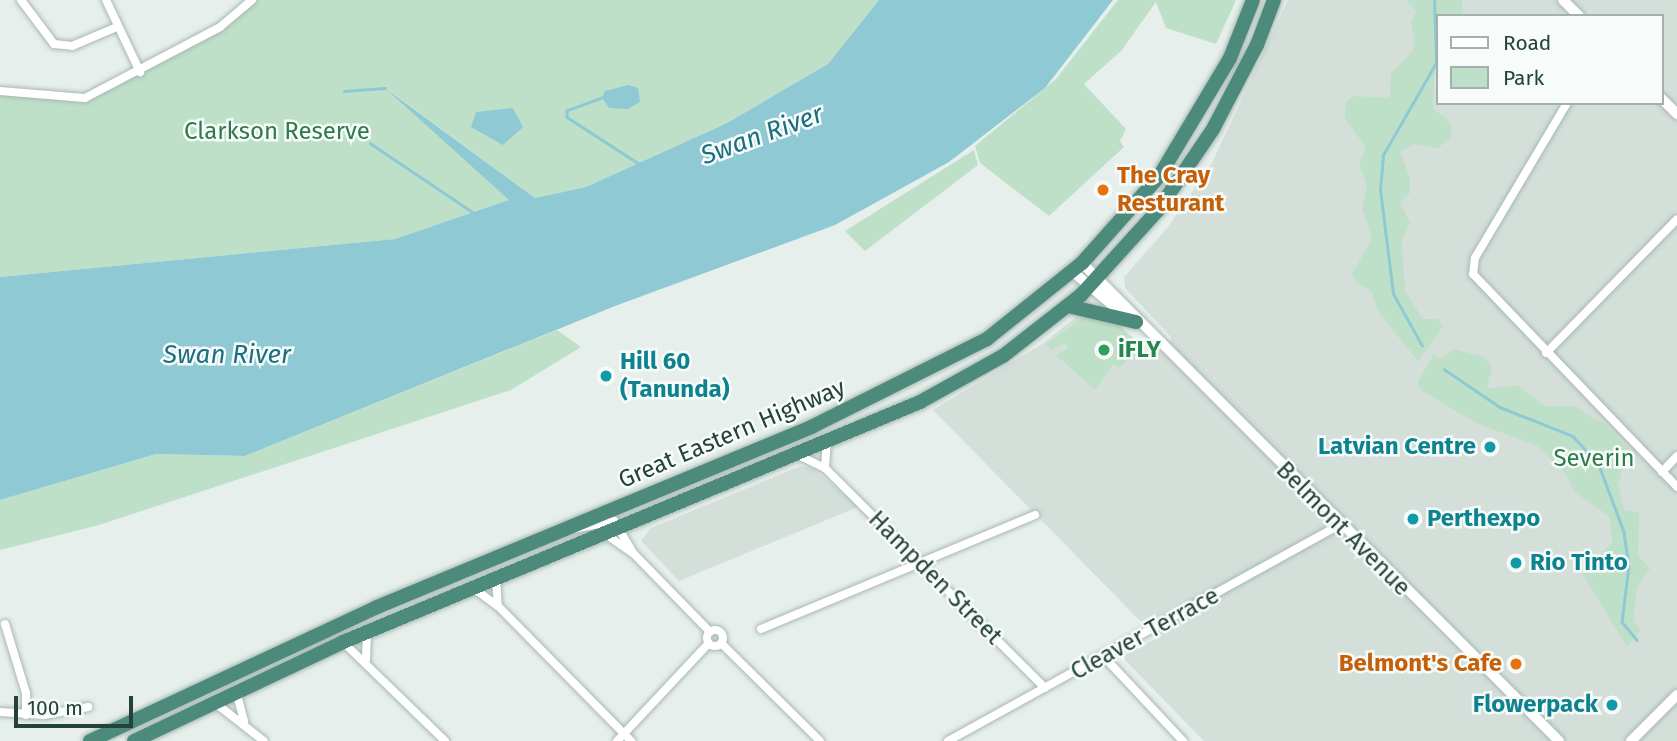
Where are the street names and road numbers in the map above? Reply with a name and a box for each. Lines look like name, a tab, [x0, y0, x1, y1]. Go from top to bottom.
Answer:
street label: Great Eastern Highway	[614, 373, 850, 495]
street label: Belmont Avenue	[1270, 456, 1416, 602]
street label: Hampden Street	[862, 505, 1008, 651]
street label: Cleaver Terrace	[1066, 581, 1224, 687]

